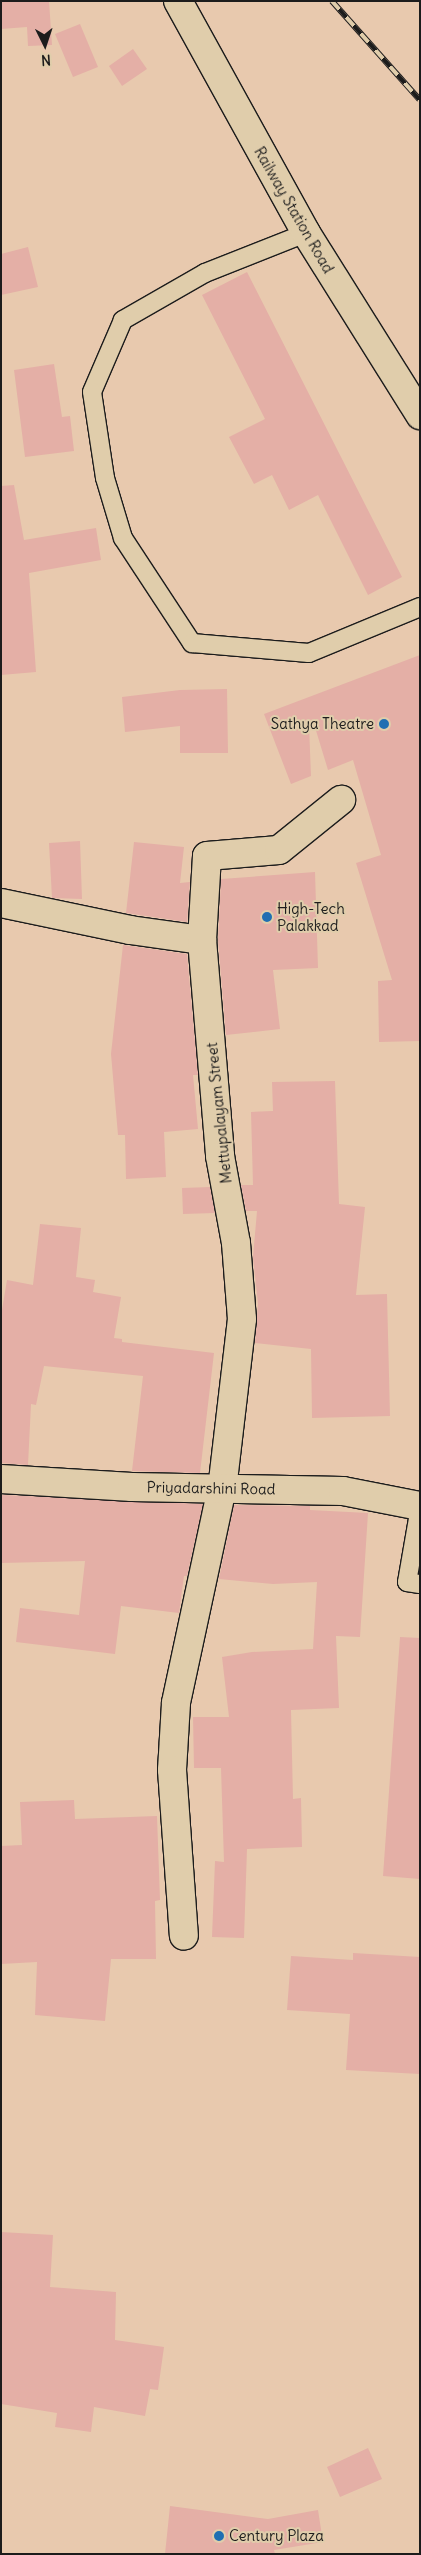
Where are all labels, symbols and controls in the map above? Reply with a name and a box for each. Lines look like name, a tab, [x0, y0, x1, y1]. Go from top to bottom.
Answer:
north arrow	[20, 20, 70, 70]
text: N	[41, 51, 52, 69]
street label: Railway Station Road	[250, 144, 338, 276]
place label: Sathya Theatre	[271, 715, 374, 733]
marker: Sathya Theatre	[378, 718, 390, 730]
place label: High-Tech Palakkad	[277, 899, 345, 934]
marker: High-Tech Palakkad	[261, 911, 273, 923]
street label: Mettupalayam Street	[203, 1042, 235, 1184]
street label: Priyadarshini Road	[147, 1478, 275, 1498]
place label: Century Plaza	[229, 2527, 324, 2545]
marker: Century Plaza	[213, 2530, 225, 2542]

